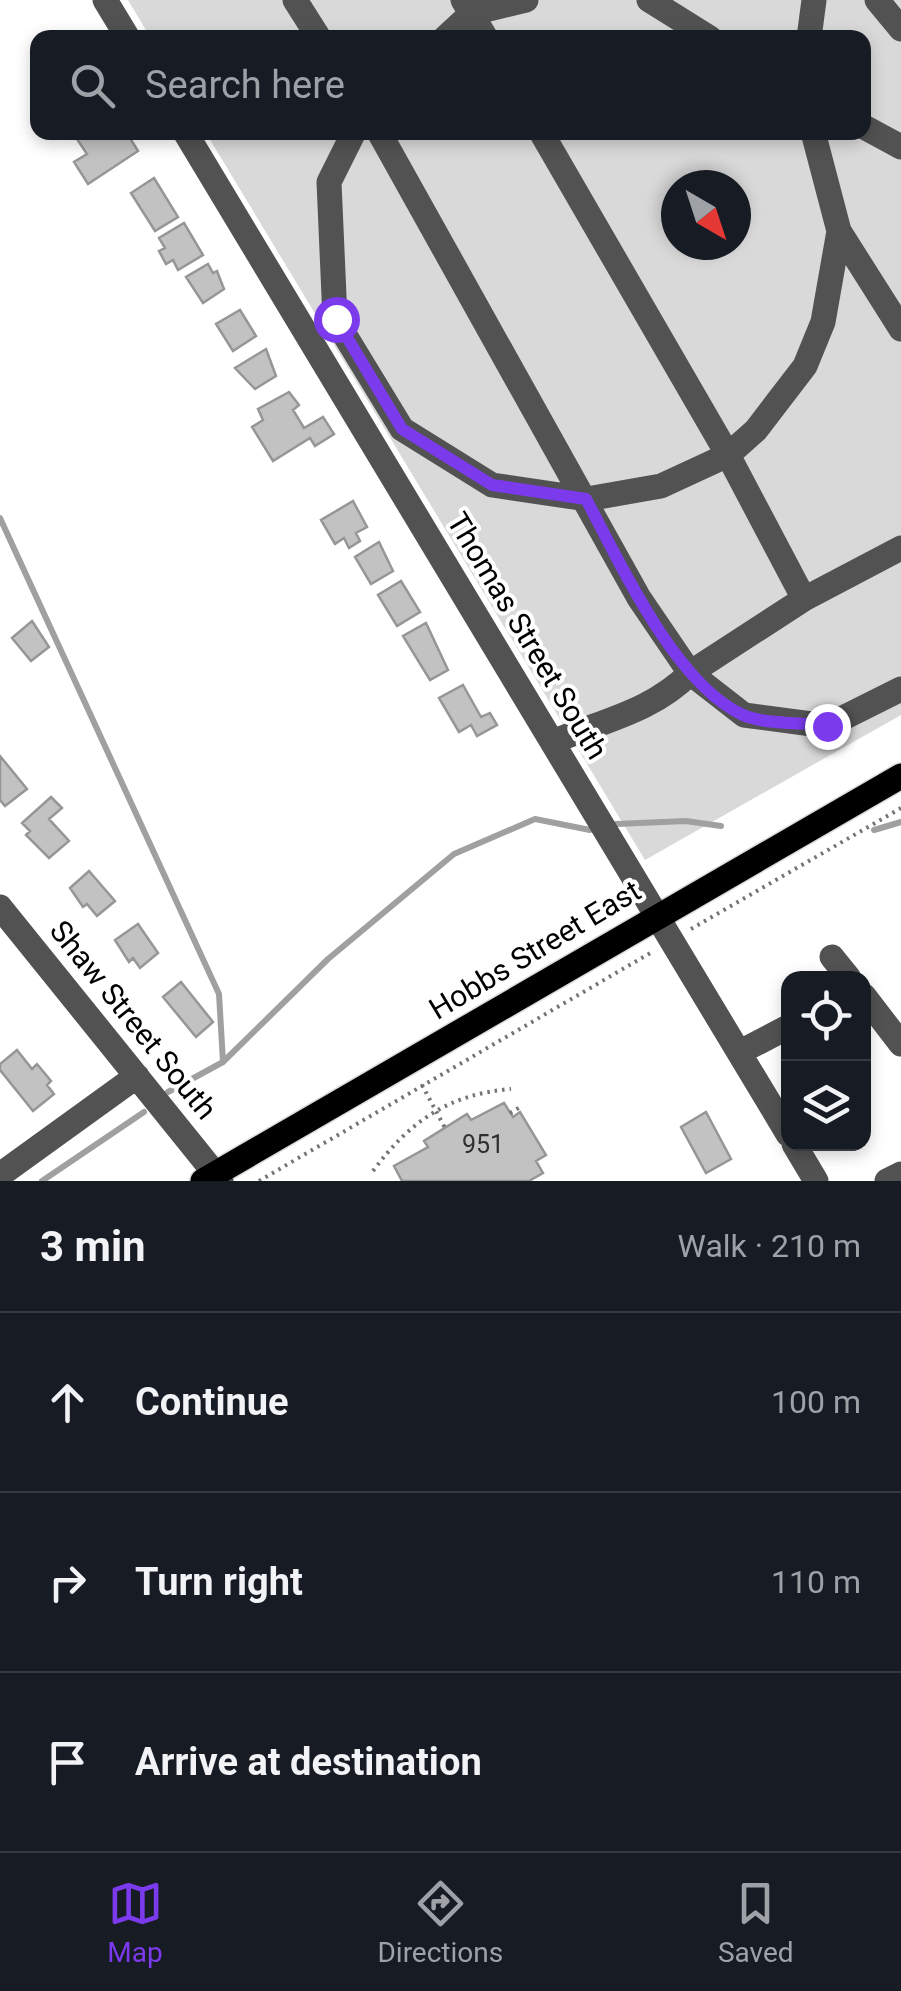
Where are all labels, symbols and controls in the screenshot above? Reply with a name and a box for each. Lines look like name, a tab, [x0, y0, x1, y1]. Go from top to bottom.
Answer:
search box	[30, 30, 871, 140]
icon: search	[65, 58, 120, 113]
text: Search here	[145, 63, 345, 107]
north arrow	[661, 170, 751, 260]
route start	[314, 297, 360, 343]
street label: Thomas Street South	[440, 506, 615, 765]
route end	[805, 704, 851, 750]
street label: Hobbs Street East	[423, 873, 647, 1026]
street label: Shaw Street South	[43, 913, 224, 1126]
map controls	[781, 971, 871, 1151]
button: locate	[781, 971, 871, 1061]
button: layers	[781, 1061, 871, 1151]
house number: 951	[462, 1130, 504, 1159]
text: 3 min	[40, 1222, 146, 1271]
text: Walk · 210 m	[678, 1227, 861, 1265]
icon: ahead	[40, 1375, 95, 1430]
text: Continue	[135, 1380, 289, 1424]
text: 100 m	[771, 1383, 861, 1421]
icon: right	[40, 1555, 95, 1610]
text: Turn right	[135, 1560, 303, 1604]
text: 110 m	[771, 1563, 861, 1601]
icon: arrive	[40, 1735, 95, 1790]
text: Arrive at destination	[135, 1740, 482, 1784]
tab: Map	[107, 1876, 163, 1969]
tab: Directions	[377, 1876, 503, 1969]
tab: Saved	[718, 1876, 794, 1969]

